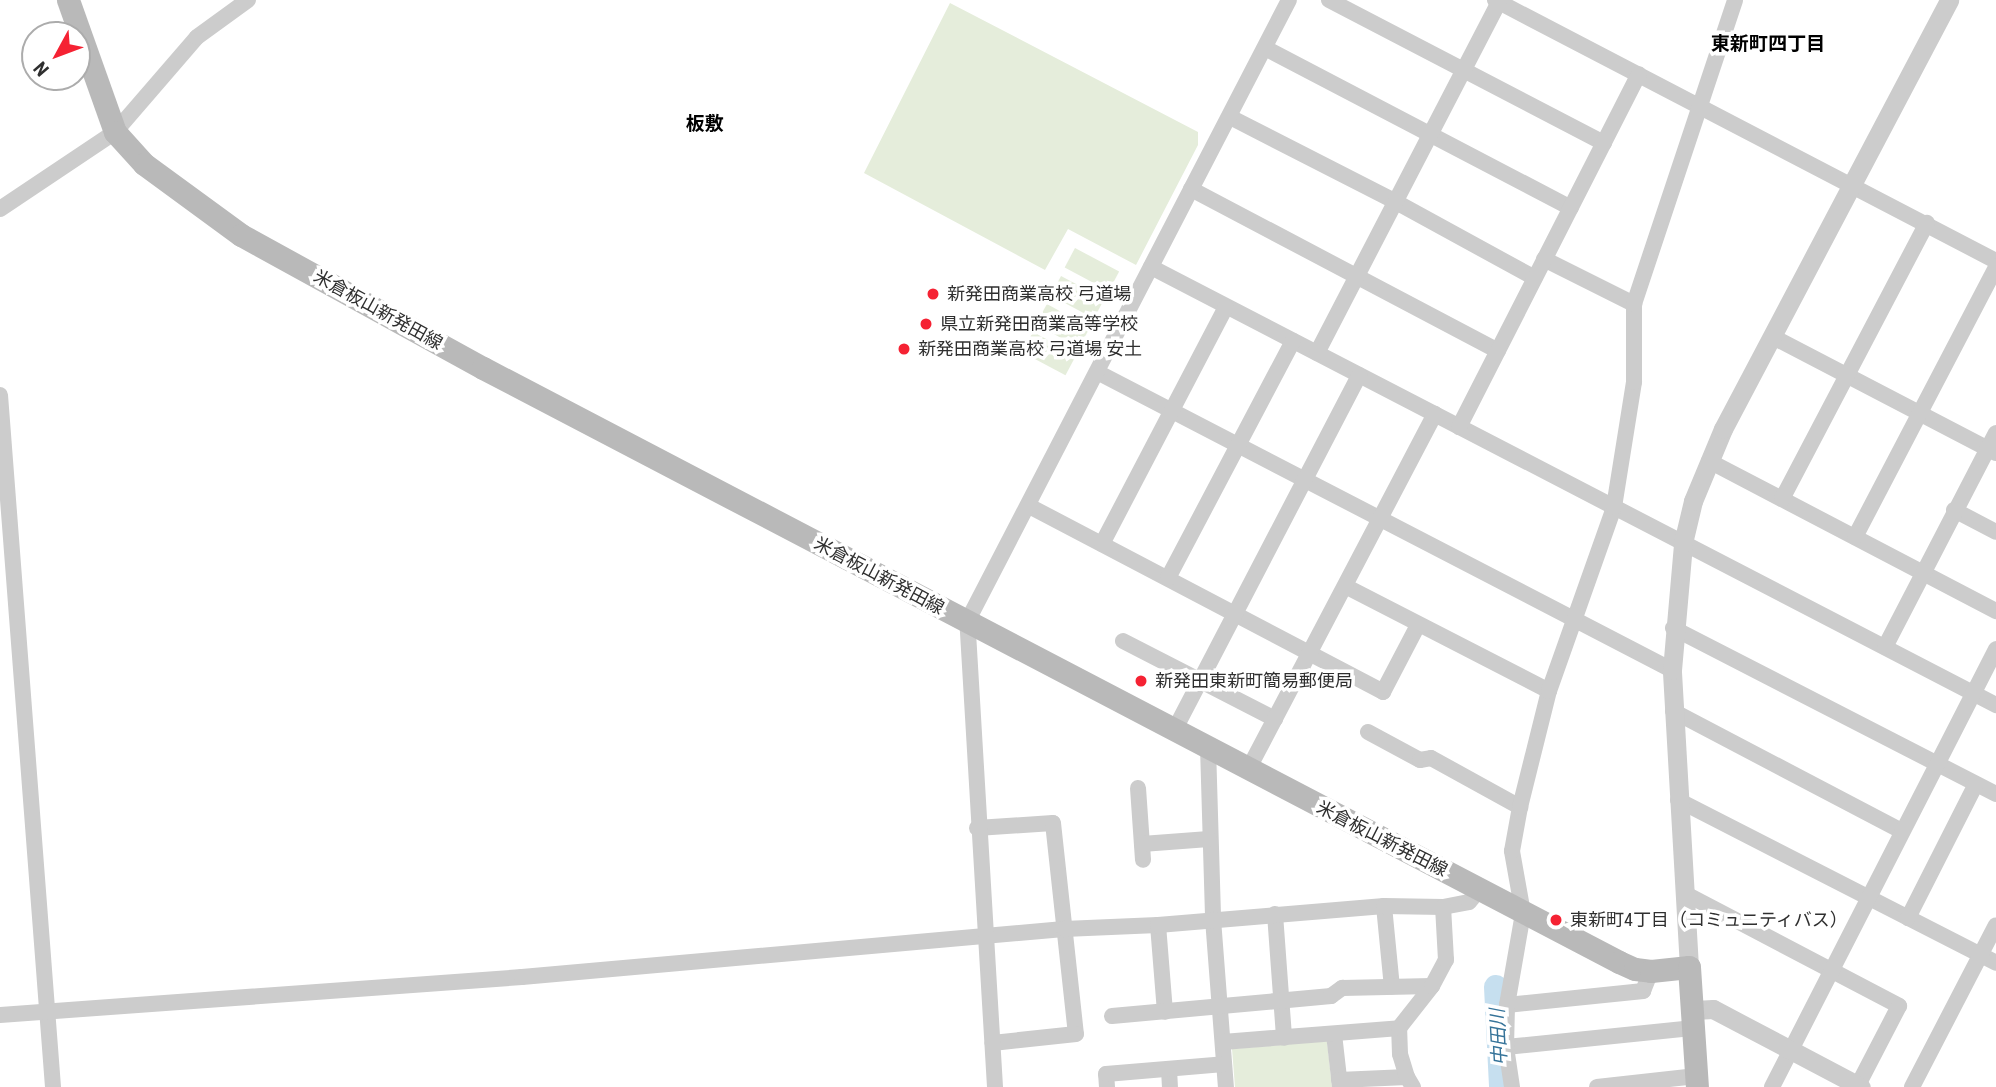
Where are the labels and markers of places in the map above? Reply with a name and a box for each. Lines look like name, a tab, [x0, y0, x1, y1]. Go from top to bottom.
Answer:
place label: 新発田商業高校 弓道場	[947, 283, 1131, 305]
marker: 新発田商業高校 弓道場	[925, 286, 941, 302]
place label: 県立新発田商業高等学校	[940, 313, 1138, 335]
marker: 県立新発田商業高等学校	[918, 316, 934, 332]
place label: 新発田商業高校 弓道場 安土	[918, 338, 1142, 360]
marker: 新発田商業高校 弓道場 安土	[896, 341, 912, 357]
place label: 新発田東新町簡易郵便局	[1155, 670, 1353, 692]
marker: 新発田東新町簡易郵便局	[1133, 673, 1149, 689]
place label: 東新町4丁目（コミュニティバス）	[1570, 909, 1849, 931]
marker: 東新町4丁目（コミュニティバス）	[1548, 912, 1564, 928]

